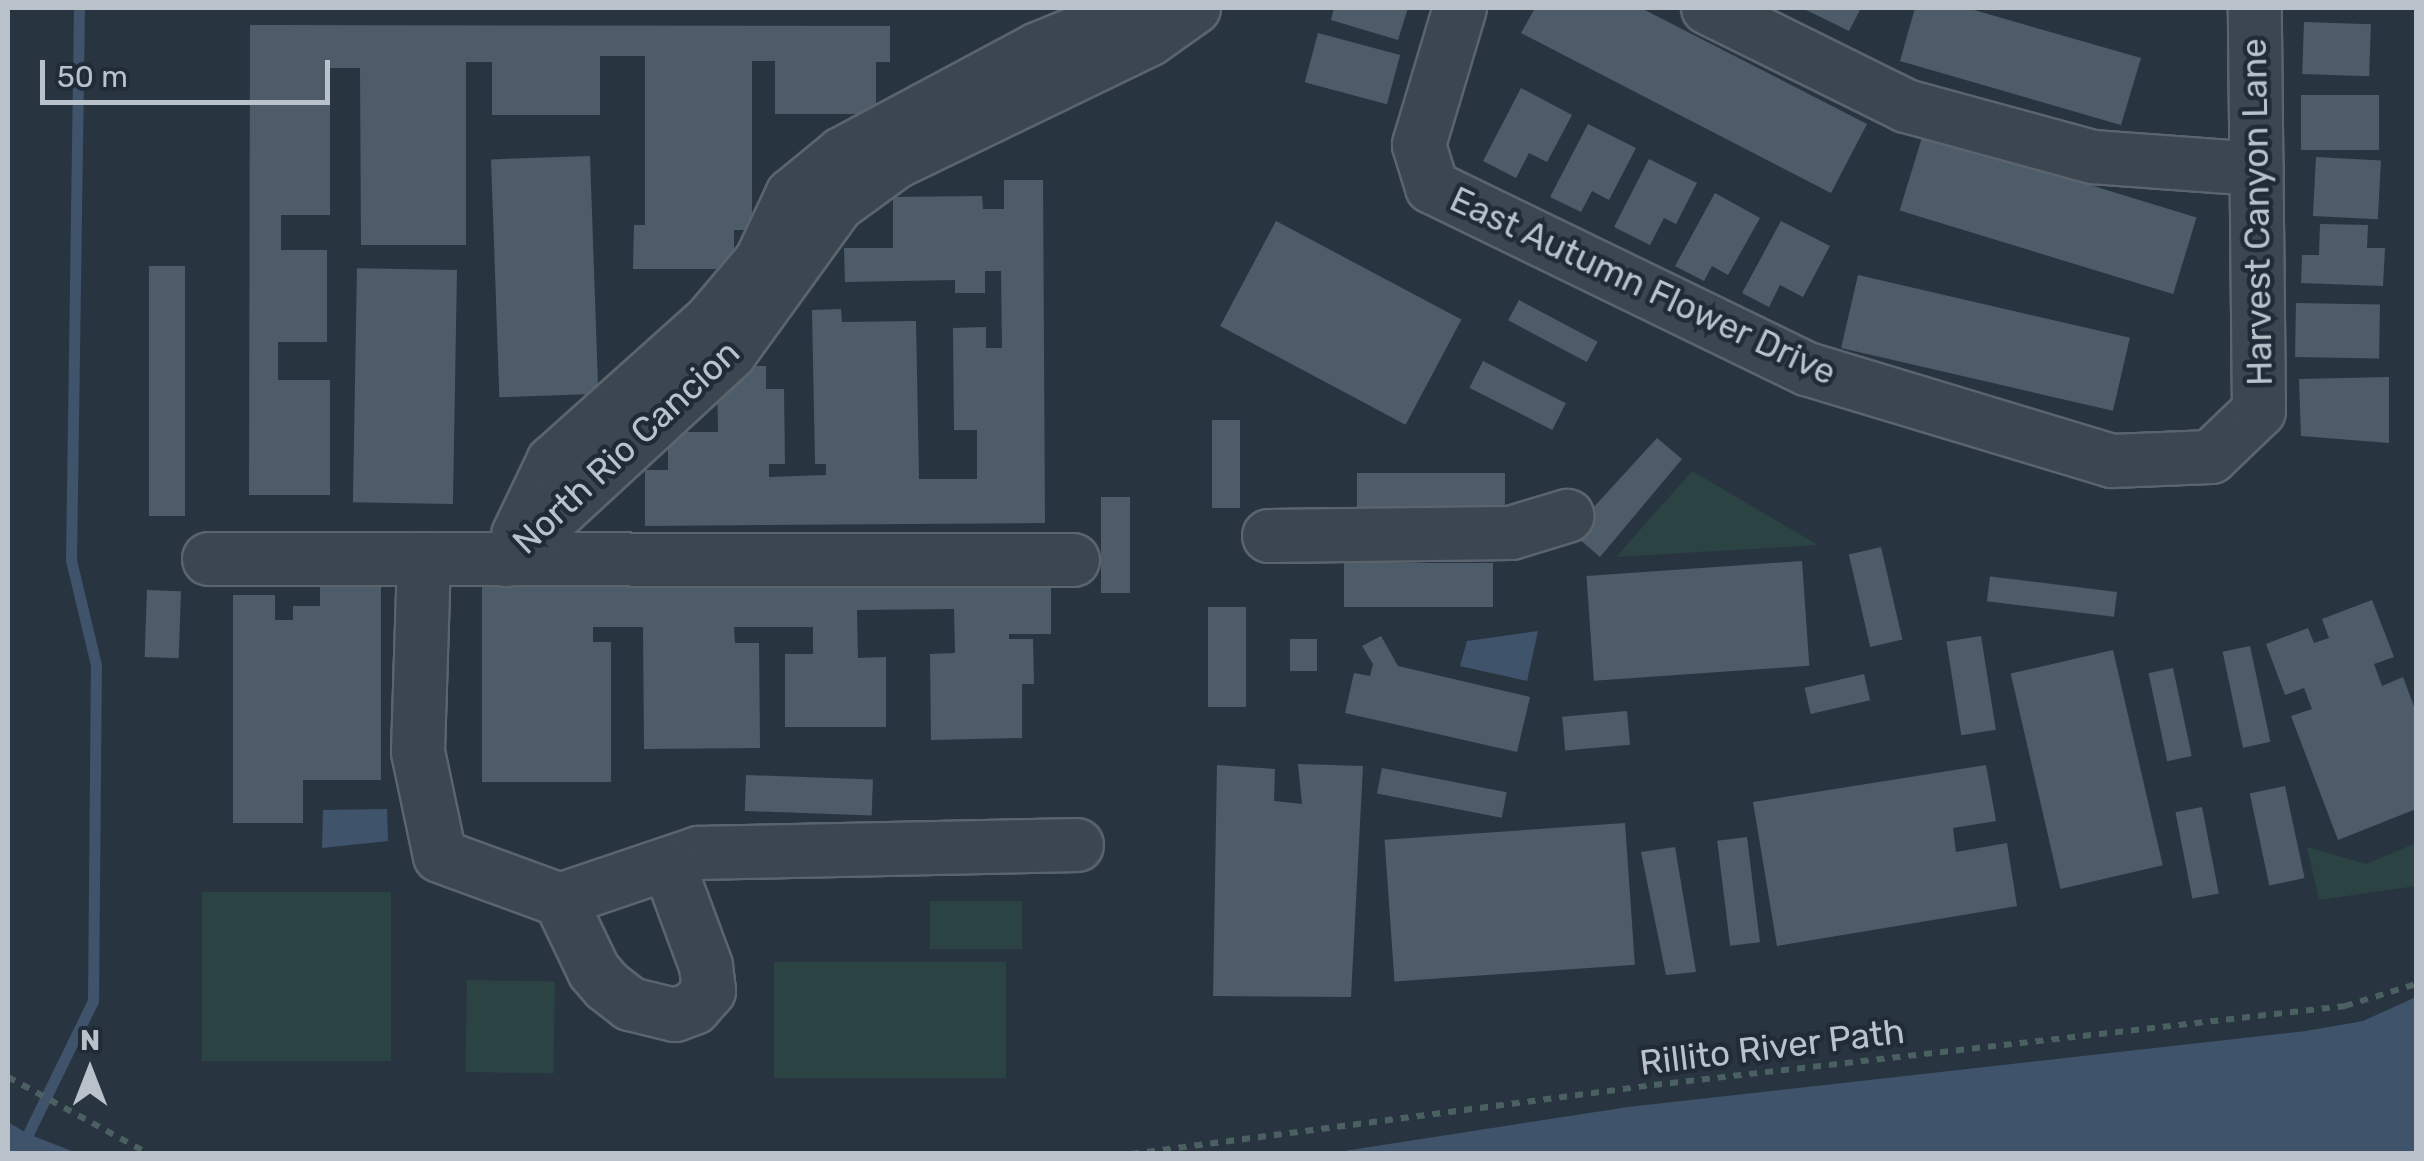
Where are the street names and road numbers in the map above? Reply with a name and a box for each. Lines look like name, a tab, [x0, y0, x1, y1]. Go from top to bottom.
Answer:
street label: Harvest Canyon Lane	[2233, 38, 2281, 386]
street label: East Autumn Flower Drive	[1443, 178, 1843, 394]
street label: North Rio Cancion	[504, 331, 748, 563]
street label: Rillito River Path	[1637, 1010, 1907, 1084]

